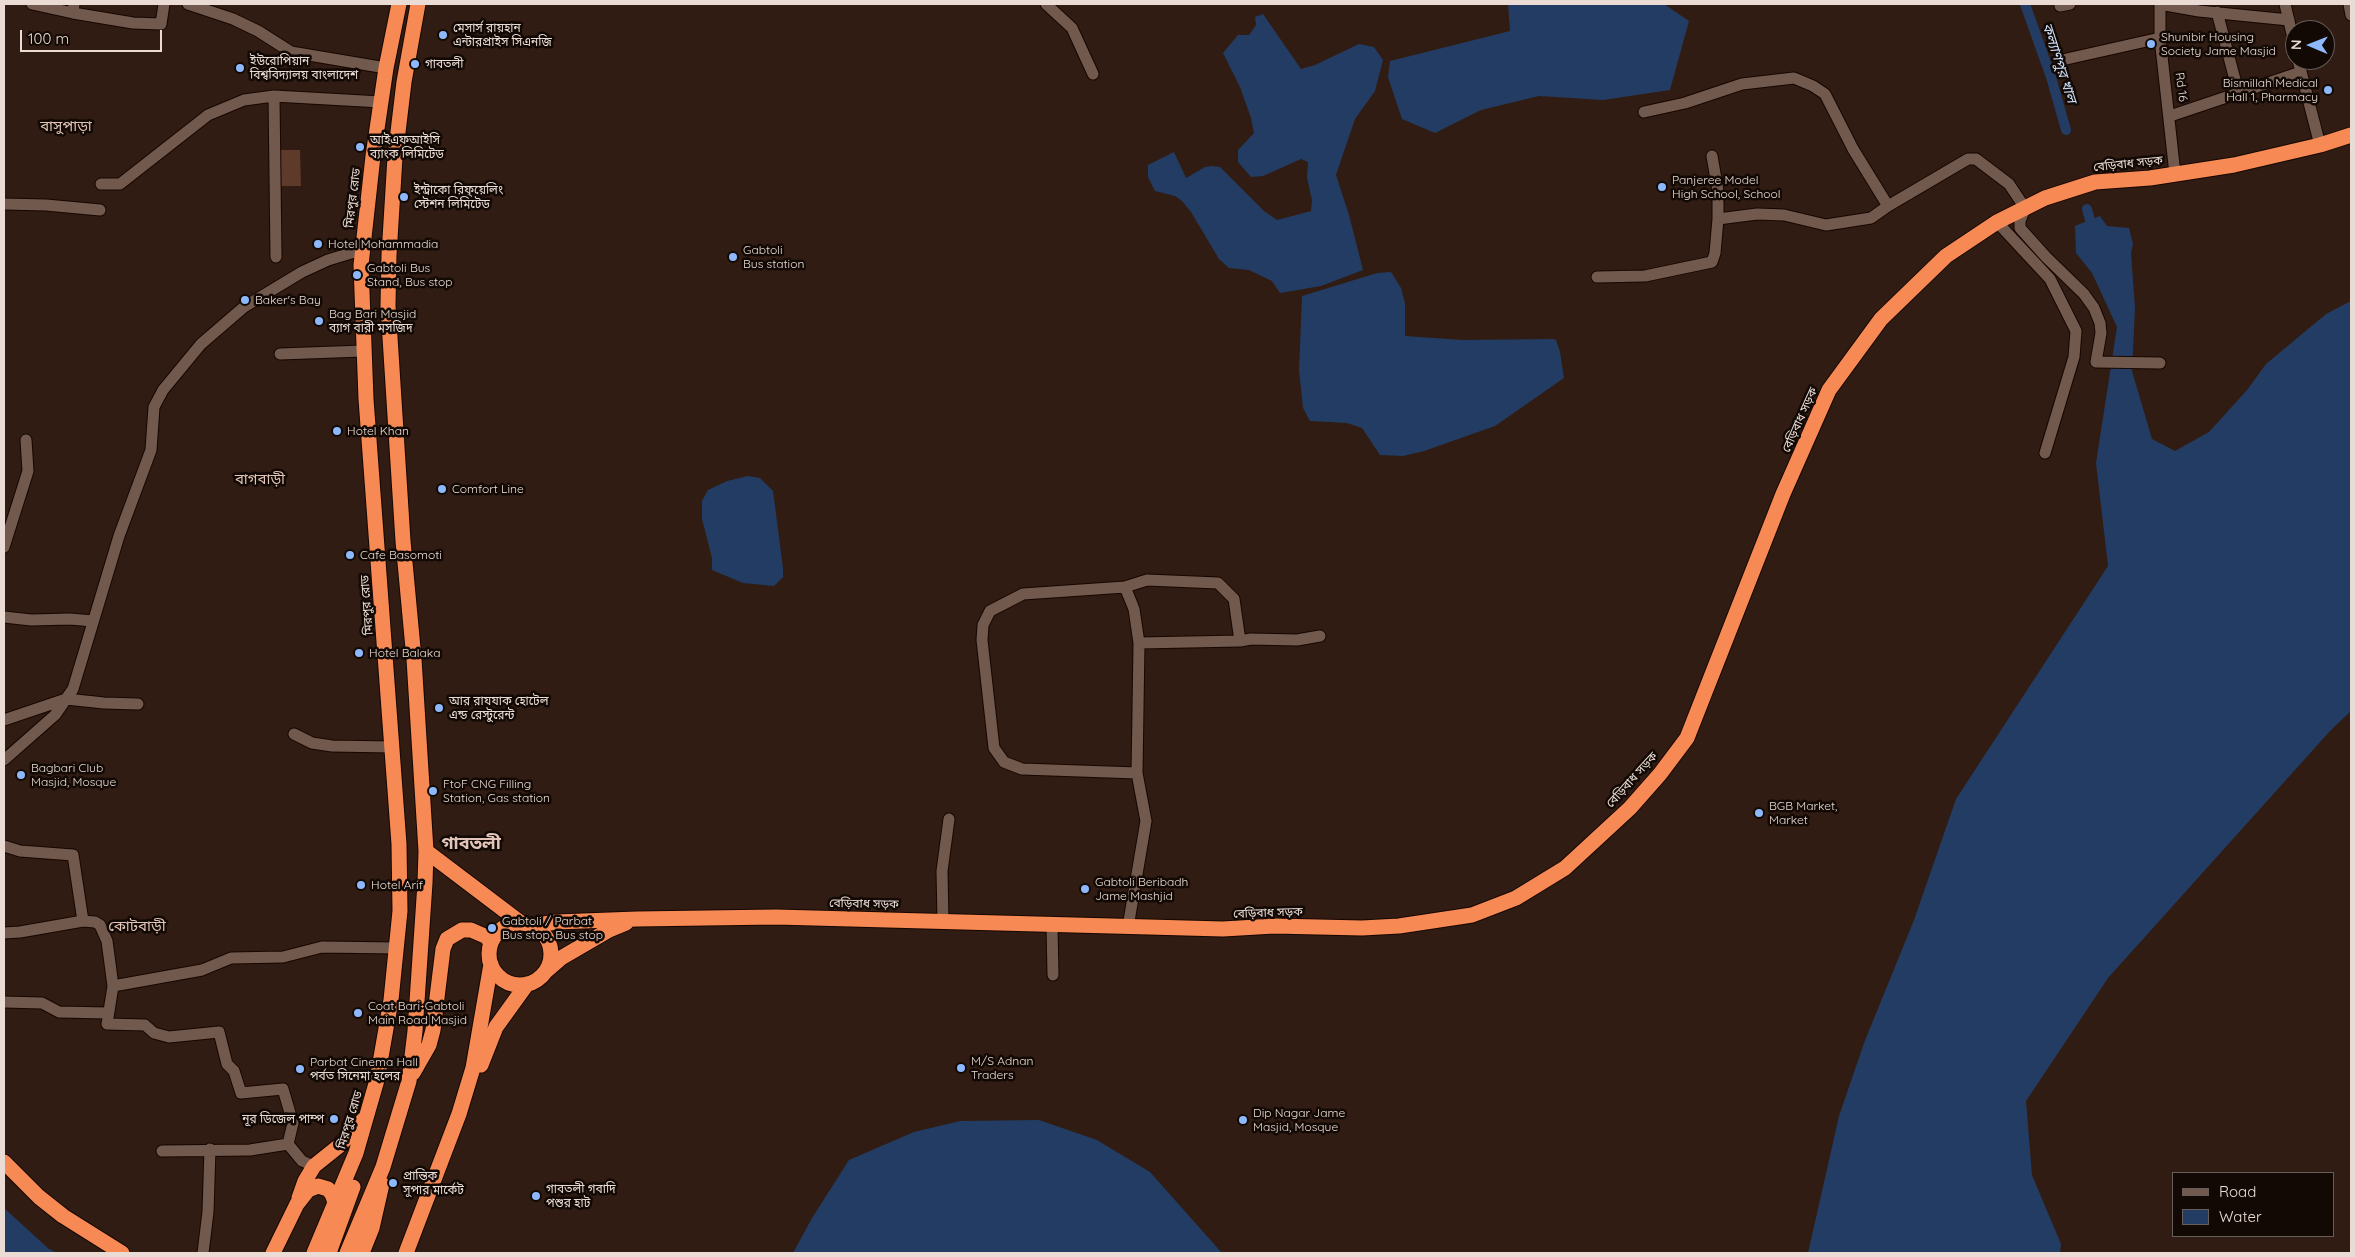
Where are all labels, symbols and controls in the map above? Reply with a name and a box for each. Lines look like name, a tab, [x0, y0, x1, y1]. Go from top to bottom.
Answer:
scale bar	[22, 20, 165, 52]
north arrow	[2285, 20, 2335, 70]
place label: মেসার্স রায়হান এন্টারপ্রাইস সিএনজি	[453, 21, 552, 49]
water label: কল্যাণপুর খাল	[2038, 21, 2080, 105]
text: 100 m	[28, 29, 69, 48]
marker: মেসার্স রায়হান এন্টারপ্রাইস সিএনজি	[437, 29, 449, 41]
place label: Shunibir Housing Society Jame Masjid	[2161, 30, 2276, 58]
marker: Shunibir Housing Society Jame Masjid	[2145, 38, 2157, 50]
text: N	[2287, 39, 2305, 50]
place label: ইউরোপিয়ান বিশ্ববিদ্যালয় বাংলাদেশ	[250, 54, 358, 82]
place label: গাবতলী	[425, 57, 464, 71]
marker: গাবতলী	[409, 58, 421, 70]
marker: ইউরোপিয়ান বিশ্ববিদ্যালয় বাংলাদেশ	[234, 62, 246, 74]
street label: Rd 16	[2172, 71, 2190, 103]
place label: Bismillah Medical Hall 1, Pharmacy	[2223, 76, 2318, 104]
marker: Bismillah Medical Hall 1, Pharmacy	[2322, 84, 2334, 96]
district label: বাসুপাড়া	[40, 117, 92, 135]
place label: আইএফআইসি ব্যাংক লিমিটেড	[370, 133, 444, 161]
marker: আইএফআইসি ব্যাংক লিমিটেড	[354, 141, 366, 153]
street label: বেড়িবাধ সড়ক	[2093, 153, 2163, 175]
street label: মিরপুর রোড	[342, 167, 364, 229]
place label: Panjeree Model High School, School	[1672, 173, 1780, 201]
marker: Panjeree Model High School, School	[1656, 181, 1668, 193]
place label: ইন্ট্রাকো রিফুয়েলিং স্টেশন লিমিটেড	[414, 183, 503, 211]
marker: ইন্ট্রাকো রিফুয়েলিং স্টেশন লিমিটেড	[398, 191, 410, 203]
place label: Hotel Mohammadia	[328, 237, 438, 251]
marker: Hotel Mohammadia	[312, 238, 324, 250]
place label: Gabtoli Bus station	[743, 243, 804, 271]
marker: Gabtoli Bus station	[727, 251, 739, 263]
place label: Gabtoli Bus Stand, Bus stop	[367, 261, 453, 289]
marker: Gabtoli Bus Stand, Bus stop	[351, 269, 363, 281]
place label: Baker's Bay	[255, 293, 321, 307]
marker: Baker's Bay	[239, 294, 251, 306]
place label: Bag Bari Masjid ব্যাগ বারী মসজিদ	[329, 307, 416, 335]
marker: Bag Bari Masjid ব্যাগ বারী মসজিদ	[313, 315, 325, 327]
street label: বেড়িবাধ সড়ক	[1779, 385, 1821, 455]
place label: Hotel Khan	[347, 424, 409, 438]
marker: Hotel Khan	[331, 425, 343, 437]
district label: বাগবাড়ী	[235, 470, 285, 488]
place label: Comfort Line	[452, 482, 524, 496]
marker: Comfort Line	[436, 483, 448, 495]
place label: Cafe Basomoti	[360, 548, 442, 562]
marker: Cafe Basomoti	[344, 549, 356, 561]
street label: মিরপুর রোড	[358, 575, 376, 635]
place label: Hotel Balaka	[369, 646, 440, 660]
marker: Hotel Balaka	[353, 647, 365, 659]
place label: আর রাযযাক হোটেল এন্ড রেস্টুরেন্ট	[449, 694, 548, 722]
marker: আর রাযযাক হোটেল এন্ড রেস্টুরেন্ট	[433, 702, 445, 714]
street label: বেড়িবাধ সড়ক	[1603, 749, 1661, 811]
place label: Bagbari Club Masjid, Mosque	[31, 761, 116, 789]
marker: Bagbari Club Masjid, Mosque	[15, 769, 27, 781]
place label: FtoF CNG Filling Station, Gas station	[443, 777, 550, 805]
marker: FtoF CNG Filling Station, Gas station	[427, 785, 439, 797]
place label: BGB Market, Market	[1769, 799, 1837, 827]
marker: BGB Market, Market	[1753, 807, 1765, 819]
district label: গাবতলী	[441, 833, 501, 855]
place label: Gabtoli Beribadh Jame Mashjid	[1095, 875, 1188, 903]
place label: Hotel Arif	[371, 878, 423, 892]
marker: Hotel Arif	[355, 879, 367, 891]
marker: Gabtoli Beribadh Jame Mashjid	[1079, 883, 1091, 895]
street label: বেড়িবাধ সড়ক	[829, 896, 899, 912]
street label: বেড়িবাধ সড়ক	[1233, 905, 1303, 921]
place label: Gabtoli / Parbat Bus stop, Bus stop	[502, 914, 603, 942]
district label: কোটবাড়ী	[108, 917, 166, 935]
marker: Gabtoli / Parbat Bus stop, Bus stop	[486, 922, 498, 934]
place label: Coat Bari-Gabtoli Main Road Masjid	[368, 999, 467, 1027]
marker: Coat Bari-Gabtoli Main Road Masjid	[352, 1007, 364, 1019]
place label: M/S Adnan Traders	[971, 1054, 1033, 1082]
place label: Parbat Cinema Hall পর্বত সিনেমা হলের	[310, 1055, 418, 1083]
marker: M/S Adnan Traders	[955, 1062, 967, 1074]
marker: Parbat Cinema Hall পর্বত সিনেমা হলের	[294, 1063, 306, 1075]
street label: মিরপুর রোড	[334, 1089, 366, 1151]
place label: Dip Nagar Jame Masjid, Mosque	[1253, 1106, 1345, 1134]
place label: নূর ডিজেল পাম্প	[242, 1112, 324, 1126]
marker: নূর ডিজেল পাম্প	[328, 1113, 340, 1125]
marker: Dip Nagar Jame Masjid, Mosque	[1237, 1114, 1249, 1126]
place label: প্রান্তিক সুপার মার্কেট	[403, 1169, 464, 1197]
legend	[2172, 1172, 2335, 1237]
marker: প্রান্তিক সুপার মার্কেট	[387, 1177, 399, 1189]
place label: গাবতলী গবাদি পশুর হাট	[546, 1182, 616, 1210]
text: Road	[2219, 1182, 2256, 1201]
marker: গাবতলী গবাদি পশুর হাট	[530, 1190, 542, 1202]
text: Water	[2219, 1207, 2262, 1226]

